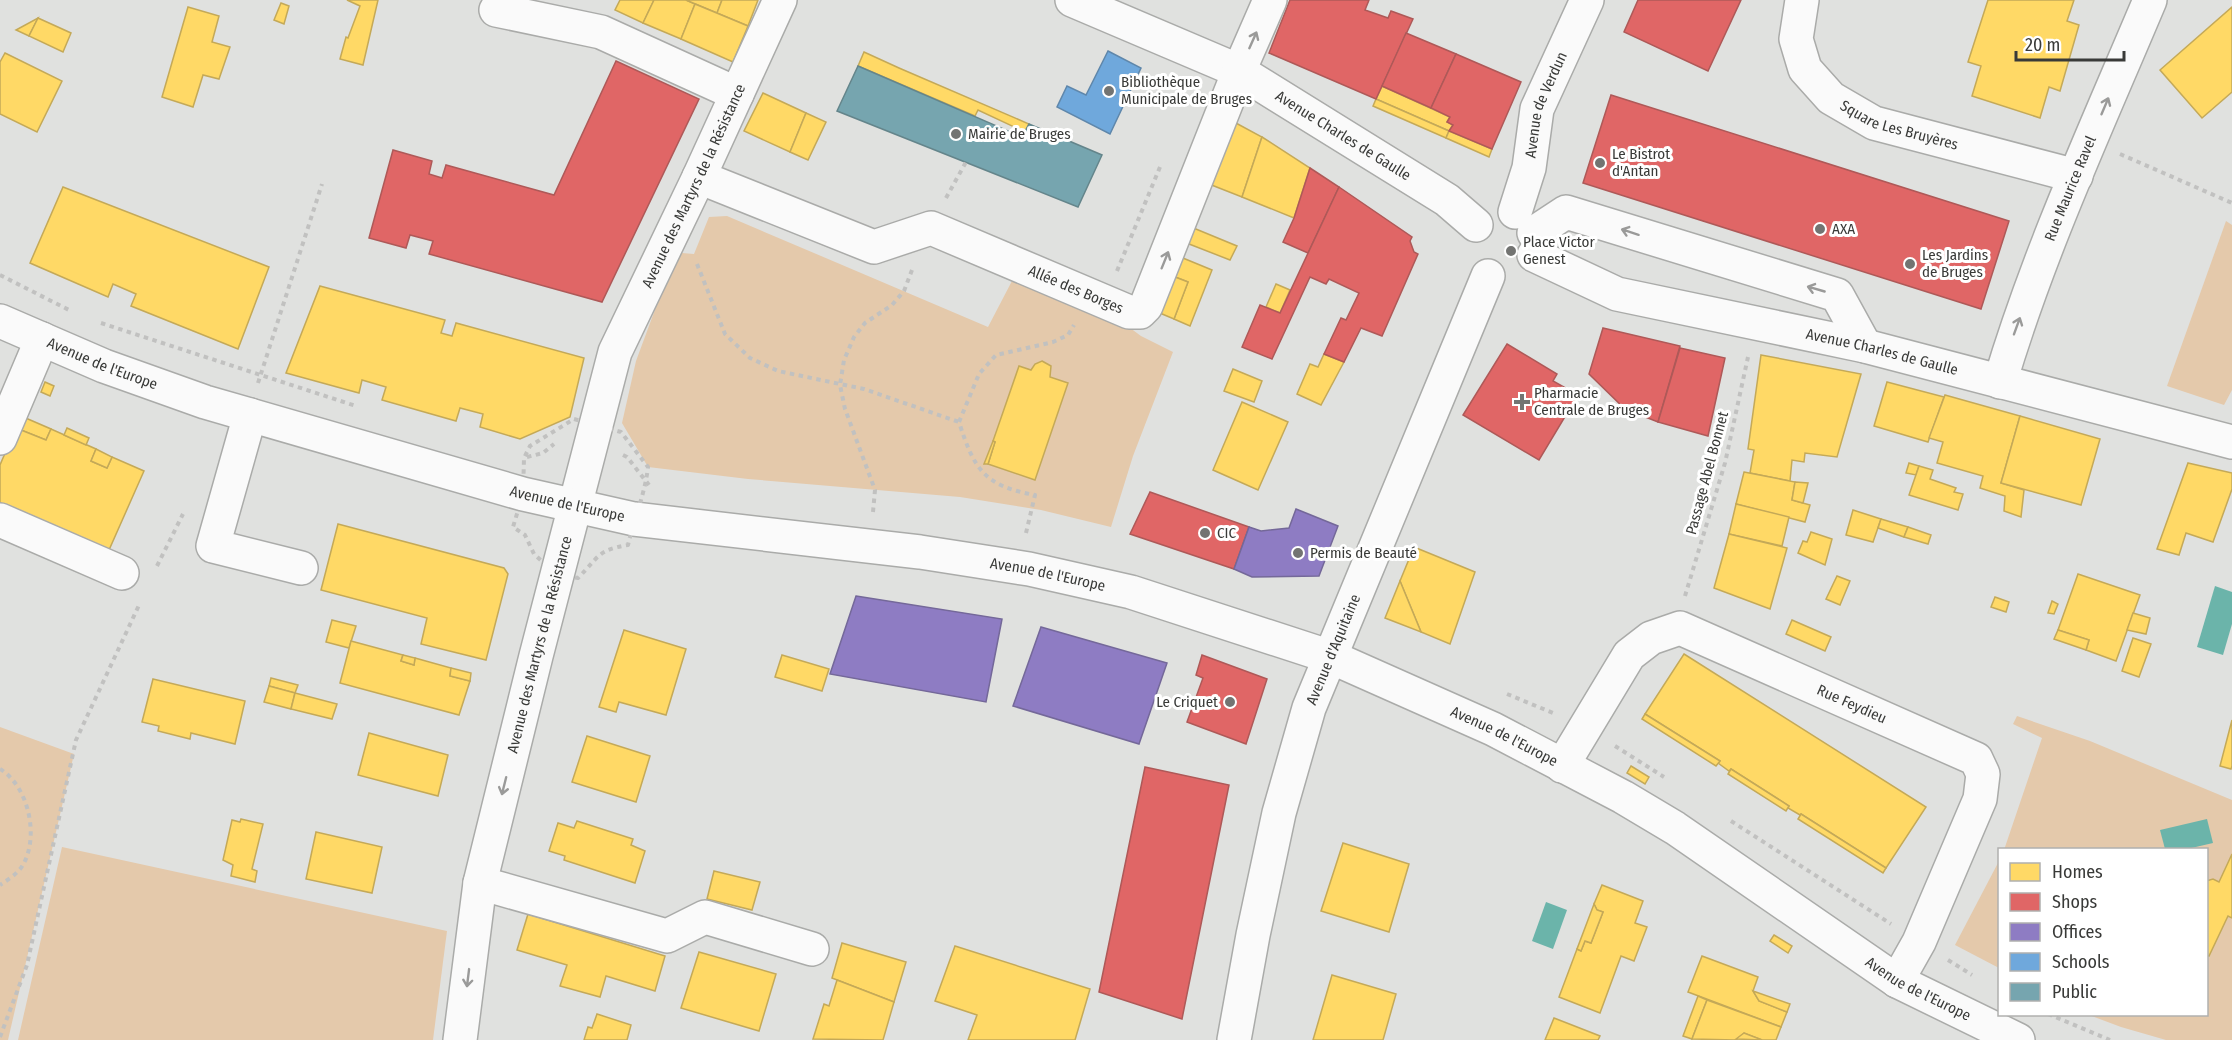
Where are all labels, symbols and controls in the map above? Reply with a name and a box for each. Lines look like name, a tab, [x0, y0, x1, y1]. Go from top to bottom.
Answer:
scale bar	[2016, 24, 2124, 62]
one-way arrow	[1248, 31, 1259, 50]
text: 20 m	[2025, 34, 2060, 56]
street label: Avenue de Verdun	[1521, 49, 1571, 159]
place label: Bibliothèque Municipale de Bruges	[1121, 73, 1252, 108]
street label: Avenue des Martyrs de la Résistance	[638, 81, 749, 291]
marker: Bibliothèque Municipale de Bruges	[1102, 84, 1116, 98]
street label: Avenue Charles de Gaulle	[1272, 87, 1414, 184]
street label: Square Les Bruyères	[1837, 96, 1960, 154]
one-way arrow	[2100, 97, 2111, 116]
place label: Mairie de Bruges	[968, 125, 1071, 143]
marker: Mairie de Bruges	[949, 127, 963, 141]
street label: Rue Maurice Ravel	[2041, 133, 2100, 244]
place label: Le Bistrot d'Antan	[1612, 145, 1670, 180]
marker: Le Bistrot d'Antan	[1593, 156, 1607, 170]
place label: AXA	[1832, 220, 1855, 238]
marker: AXA	[1813, 222, 1827, 236]
one-way arrow	[1621, 226, 1640, 237]
place label: Place Victor Genest	[1523, 233, 1595, 268]
marker: Place Victor Genest	[1504, 244, 1518, 258]
place label: Les Jardins de Bruges	[1922, 246, 1988, 281]
one-way arrow	[1160, 251, 1171, 270]
marker: Les Jardins de Bruges	[1903, 257, 1917, 271]
street label: Allée des Borges	[1026, 261, 1126, 318]
one-way arrow	[1807, 283, 1826, 294]
one-way arrow	[2013, 317, 2024, 336]
street label: Avenue Charles de Gaulle	[1804, 325, 1960, 379]
street label: Avenue de l'Europe	[45, 334, 160, 393]
place label: Pharmacie Centrale de Bruges	[1534, 384, 1649, 419]
marker: Pharmacie Centrale de Bruges	[1515, 395, 1529, 409]
street label: Passage Abel Bonnet	[1682, 409, 1732, 537]
street label: Avenue de l'Europe	[508, 482, 626, 526]
place label: CIC	[1217, 524, 1237, 542]
marker: CIC	[1198, 526, 1212, 540]
street label: Avenue des Martyrs de la Résistance	[503, 534, 576, 755]
place label: Permis de Beauté	[1310, 544, 1417, 562]
marker: Permis de Beauté	[1291, 546, 1305, 560]
street label: Avenue de l'Europe	[989, 554, 1107, 595]
street label: Avenue d'Aquitaine	[1302, 591, 1364, 707]
street label: Rue Feydieu	[1814, 681, 1889, 727]
place label: Le Criquet	[1156, 693, 1218, 711]
marker: Le Criquet	[1223, 695, 1237, 709]
street label: Avenue de l'Europe	[1448, 702, 1561, 770]
one-way arrow	[498, 777, 510, 796]
legend	[1998, 848, 2208, 1016]
text: Homes	[2052, 861, 2103, 883]
text: Shops	[2052, 891, 2097, 913]
text: Offices	[2052, 921, 2102, 943]
text: Schools	[2052, 951, 2110, 973]
street label: Avenue de l'Europe	[1862, 953, 1974, 1025]
one-way arrow	[462, 967, 473, 987]
text: Public	[2052, 981, 2097, 1003]

